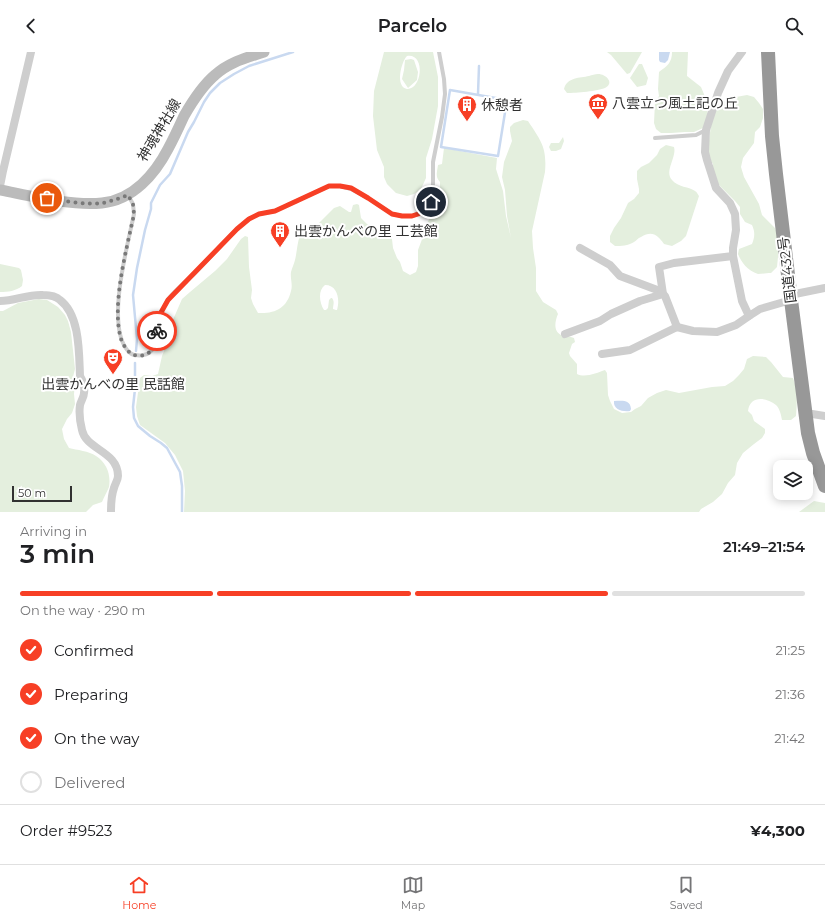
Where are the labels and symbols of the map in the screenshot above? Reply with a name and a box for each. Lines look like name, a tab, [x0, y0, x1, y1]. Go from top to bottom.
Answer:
museum icon: 八雲立つ風土記の丘	[587, 92, 609, 120]
building icon: 休憩者	[456, 94, 478, 122]
place label: 八雲立つ風土記の丘	[612, 94, 738, 112]
street label: 神魂神社線	[133, 95, 185, 165]
place label: 休憩者	[481, 96, 523, 114]
pin	[30, 181, 64, 215]
pin	[414, 185, 448, 219]
building icon: 出雲かんべの里 工芸館	[269, 220, 291, 248]
place label: 出雲かんべの里 工芸館	[294, 222, 438, 240]
street label: 国道432号	[774, 236, 800, 304]
courier	[137, 311, 177, 351]
theatre icon: 出雲かんべの里 民話館	[102, 347, 124, 375]
place label: 出雲かんべの里 民話館	[41, 375, 185, 393]
scale bar	[12, 484, 72, 503]

